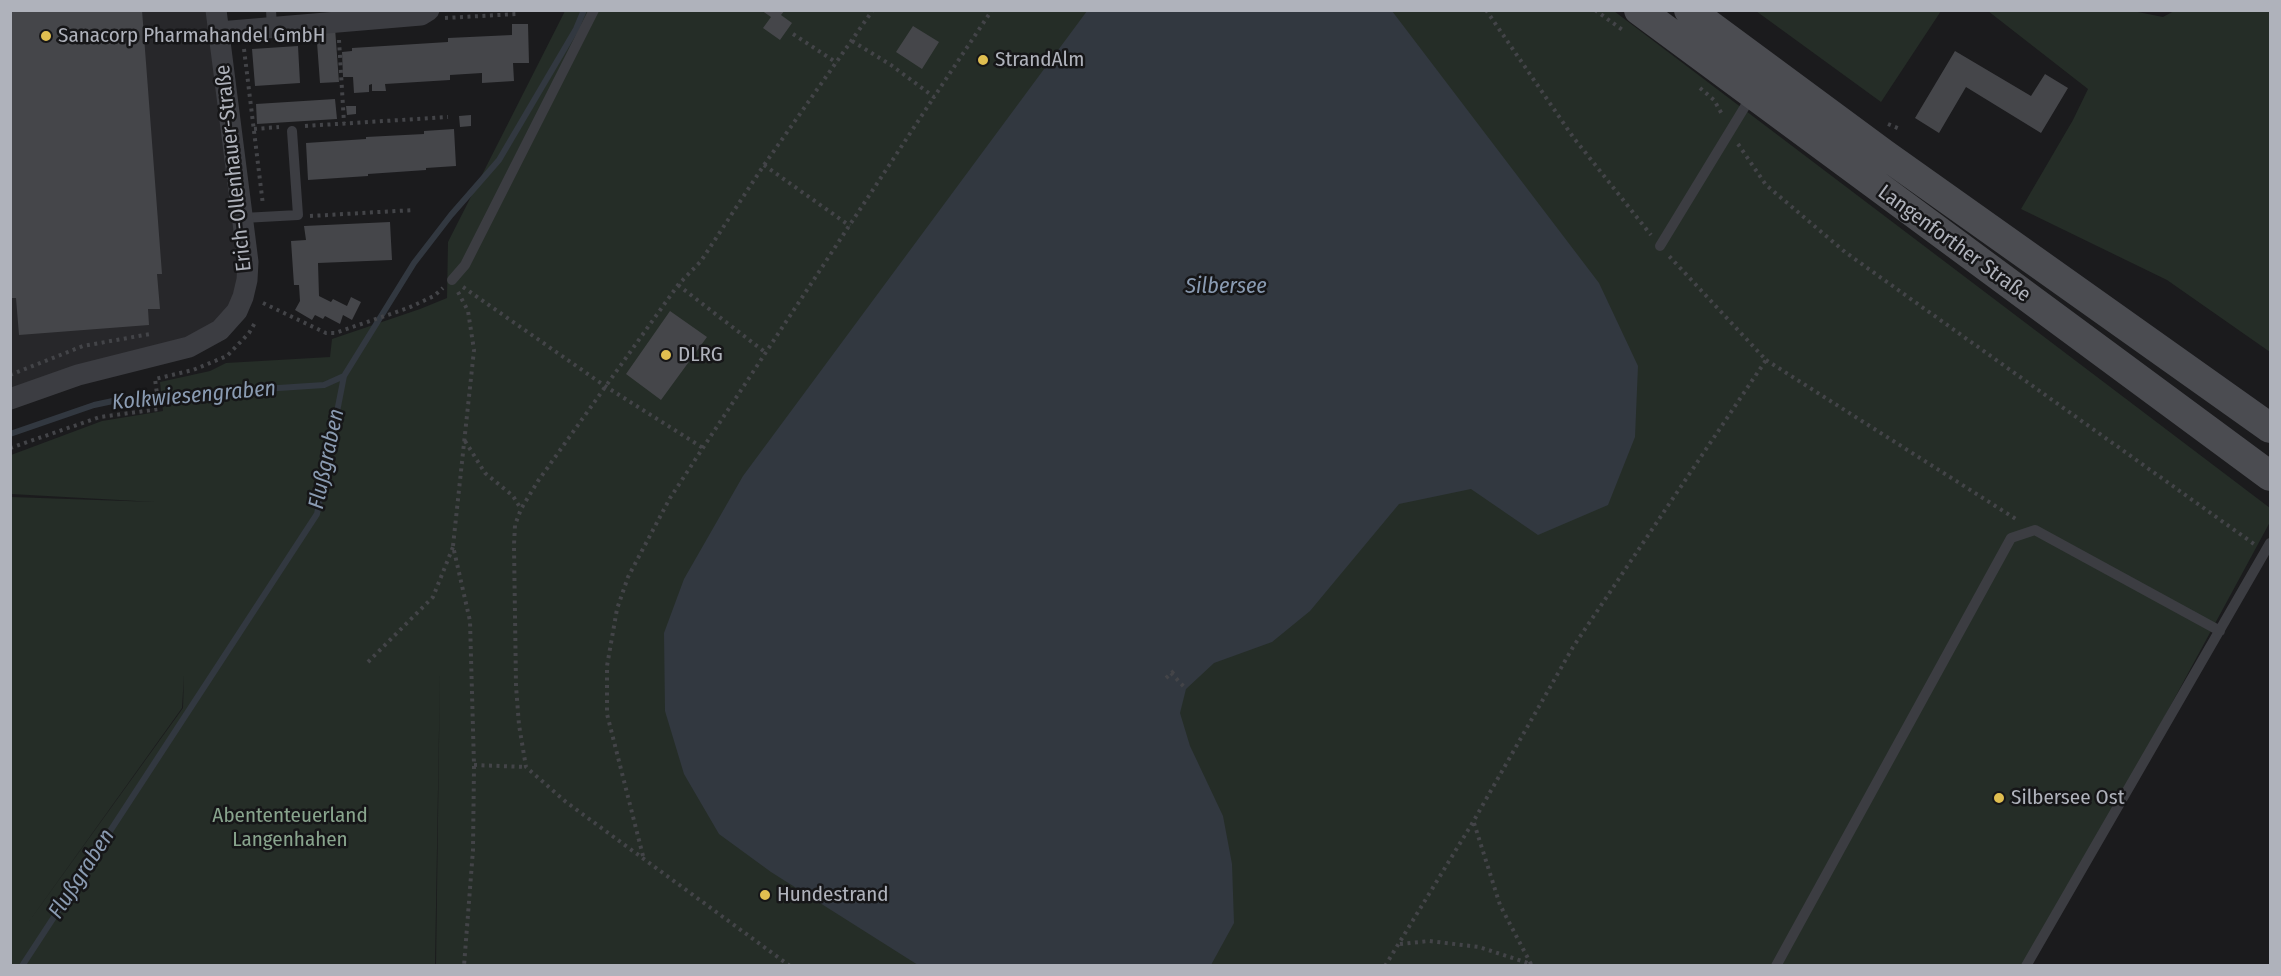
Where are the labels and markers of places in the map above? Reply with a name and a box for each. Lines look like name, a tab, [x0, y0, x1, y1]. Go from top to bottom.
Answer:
place label: Sanacorp Pharmahandel GmbH	[58, 23, 325, 49]
marker: Sanacorp Pharmahandel GmbH	[39, 29, 53, 43]
place label: StrandAlm	[995, 47, 1084, 73]
marker: StrandAlm	[976, 53, 990, 67]
place label: DLRG	[678, 342, 723, 368]
marker: DLRG	[659, 348, 673, 362]
place label: Silbersee Ost	[2011, 785, 2125, 811]
marker: Silbersee Ost	[1992, 791, 2006, 805]
place label: Hundestrand	[777, 882, 889, 908]
marker: Hundestrand	[758, 888, 772, 902]

